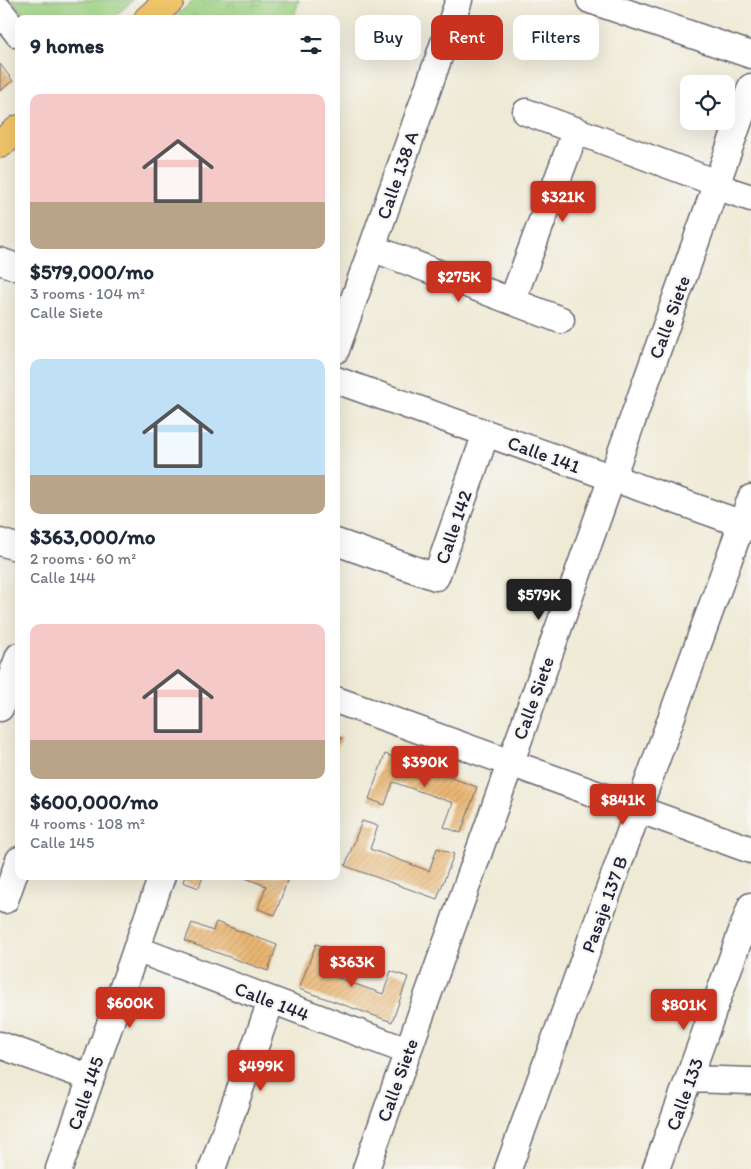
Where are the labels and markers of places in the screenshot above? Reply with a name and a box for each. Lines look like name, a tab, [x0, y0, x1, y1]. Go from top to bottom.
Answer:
pin: $321K	[528, 180, 598, 223]
pin: $275K	[424, 260, 494, 303]
pin: $579K	[504, 578, 574, 621]
pin: $390K	[390, 746, 460, 788]
pin: $841K	[588, 784, 658, 826]
pin: $363K	[317, 946, 387, 988]
pin: $600K	[95, 986, 165, 1029]
pin: $801K	[649, 988, 719, 1031]
pin: $499K	[226, 1050, 296, 1092]

